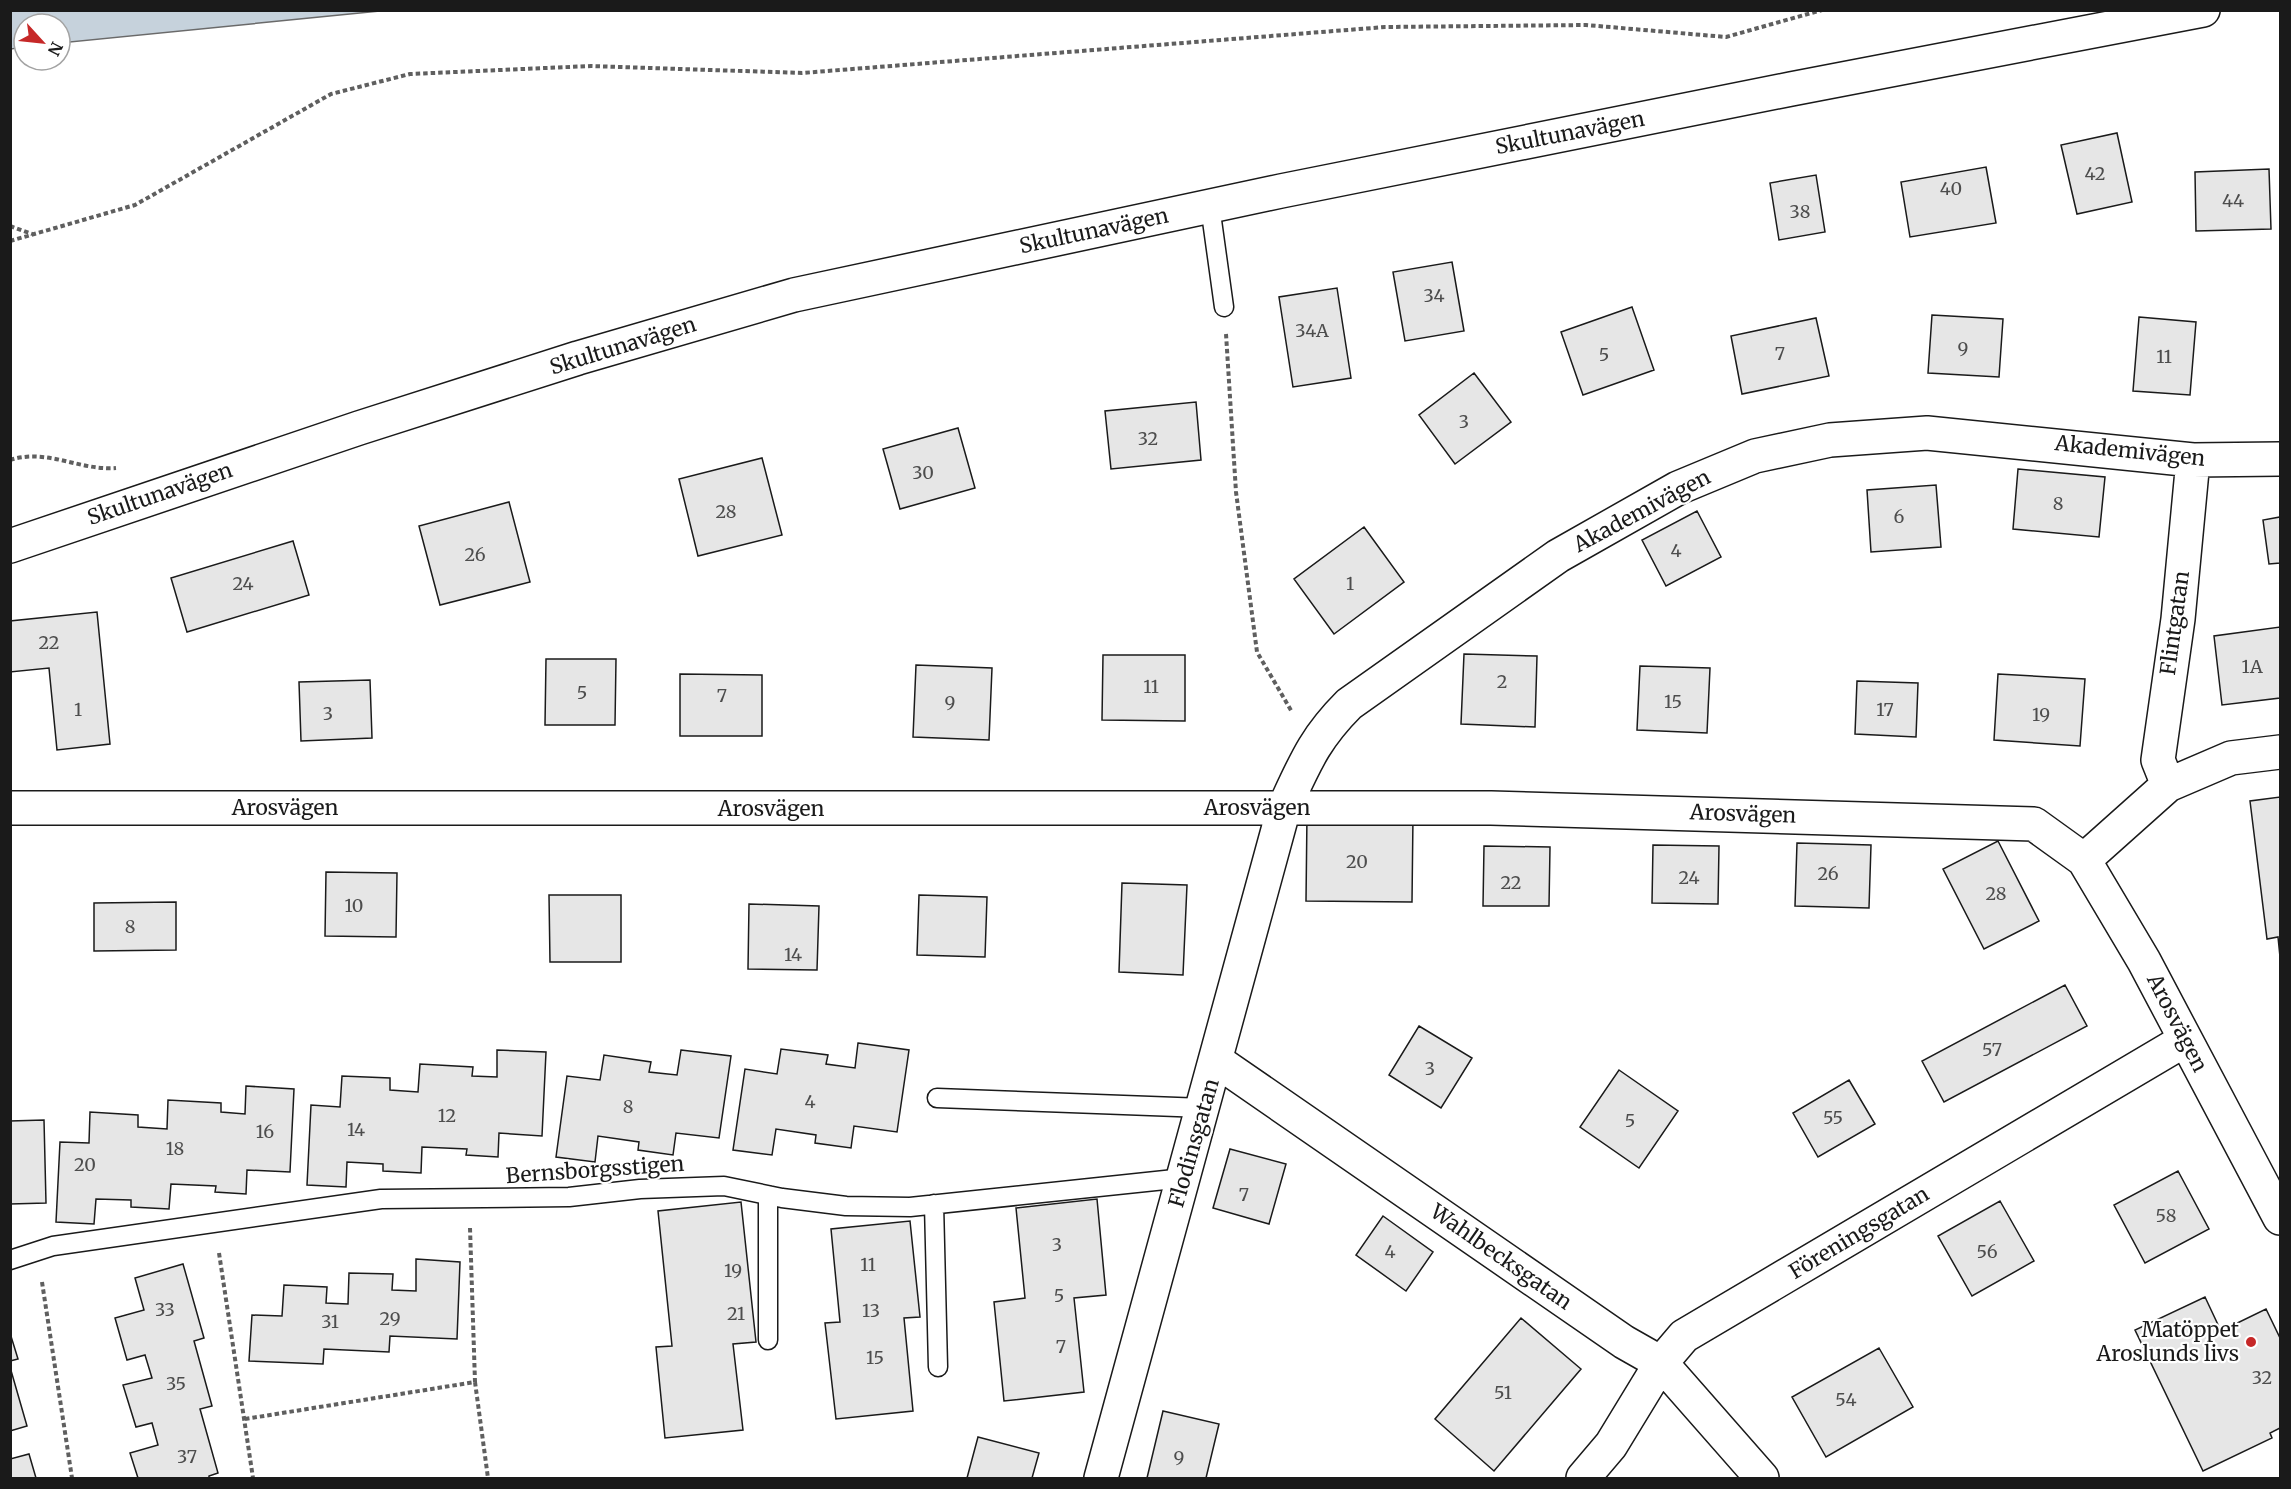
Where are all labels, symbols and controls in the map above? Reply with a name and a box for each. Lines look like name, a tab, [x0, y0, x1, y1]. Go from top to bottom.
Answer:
north arrow	[12, 12, 72, 72]
text: N	[43, 39, 67, 59]
street label: Skultunavägen	[1493, 105, 1647, 160]
house number: 42	[2085, 162, 2105, 185]
house number: 40	[1940, 177, 1962, 200]
house number: 44	[2222, 189, 2244, 212]
house number: 38	[1790, 200, 1810, 223]
street label: Skultunavägen	[1017, 202, 1171, 259]
house number: 34	[1423, 284, 1445, 307]
street label: Skultunavägen	[546, 310, 699, 381]
house number: 34A	[1295, 319, 1329, 342]
house number: 9	[1958, 337, 1968, 360]
house number: 7	[1775, 342, 1785, 365]
house number: 5	[1599, 343, 1609, 366]
house number: 11	[2156, 345, 2172, 368]
house number: 3	[1459, 410, 1469, 433]
house number: 32	[1138, 427, 1158, 450]
street label: Akademivägen	[2053, 429, 2207, 472]
street label: Skultunavägen	[84, 456, 236, 531]
house number: 30	[912, 461, 934, 484]
street label: Akademivägen	[1568, 463, 1715, 558]
house number: 8	[2053, 492, 2063, 515]
house number: 28	[715, 500, 737, 523]
house number: 6	[1894, 505, 1905, 528]
house number: 4	[1670, 539, 1682, 562]
house number: 26	[464, 543, 486, 566]
street label: Flintgatan	[2154, 569, 2195, 677]
house number: 24	[232, 572, 254, 595]
house number: 1	[1346, 572, 1354, 595]
house number: 22	[38, 631, 60, 654]
house number: 1A	[2241, 655, 2263, 678]
house number: 2	[1497, 670, 1507, 693]
house number: 11	[1143, 675, 1159, 698]
house number: 5	[577, 681, 587, 704]
house number: 7	[717, 684, 727, 707]
house number: 15	[1664, 690, 1682, 713]
house number: 9	[945, 691, 955, 714]
house number: 1	[74, 698, 82, 721]
house number: 17	[1876, 698, 1894, 721]
house number: 3	[323, 702, 333, 725]
house number: 19	[2032, 703, 2050, 726]
street label: Arosvägen	[231, 794, 338, 821]
street label: Arosvägen	[1203, 794, 1310, 821]
street label: Arosvägen	[717, 795, 824, 822]
street label: Arosvägen	[1688, 798, 1797, 829]
house number: 20	[1346, 850, 1368, 873]
house number: 26	[1817, 862, 1839, 885]
house number: 24	[1678, 866, 1700, 889]
house number: 22	[1500, 871, 1522, 894]
house number: 28	[1985, 882, 2007, 905]
house number: 10	[345, 894, 363, 917]
house number: 8	[125, 915, 135, 938]
house number: 14	[784, 943, 802, 966]
street label: Arosvägen	[2141, 968, 2214, 1076]
house number: 57	[1982, 1038, 2002, 1061]
house number: 3	[1425, 1057, 1435, 1080]
street label: Flodinsgatan	[1162, 1075, 1225, 1210]
house number: 4	[804, 1090, 816, 1113]
house number: 8	[623, 1095, 633, 1118]
house number: 12	[438, 1104, 456, 1127]
house number: 55	[1823, 1106, 1843, 1129]
house number: 5	[1625, 1109, 1635, 1132]
house number: 14	[347, 1118, 365, 1141]
house number: 16	[256, 1120, 274, 1143]
house number: 18	[166, 1137, 184, 1160]
street label: Bernsborgsstigen	[505, 1150, 685, 1189]
house number: 20	[74, 1153, 96, 1176]
street label: Föreningsgatan	[1784, 1180, 1934, 1285]
house number: 7	[1239, 1183, 1249, 1206]
street label: Wahlbecksgatan	[1424, 1197, 1577, 1316]
house number: 58	[2156, 1204, 2176, 1227]
house number: 3	[1052, 1233, 1062, 1256]
house number: 4	[1384, 1240, 1396, 1263]
house number: 56	[1976, 1240, 1998, 1263]
house number: 11	[860, 1253, 876, 1276]
house number: 19	[724, 1259, 742, 1282]
house number: 5	[1054, 1284, 1064, 1307]
house number: 33	[155, 1298, 175, 1321]
house number: 13	[862, 1299, 880, 1322]
house number: 21	[727, 1302, 745, 1325]
house number: 29	[379, 1307, 401, 1330]
house number: 31	[321, 1310, 339, 1333]
place label: Matöppet Aroslunds livs	[2096, 1316, 2239, 1367]
house number: 7	[1056, 1335, 1066, 1358]
marker: Matöppet Aroslunds livs	[2244, 1335, 2258, 1349]
house number: 15	[866, 1346, 884, 1369]
house number: 32	[2252, 1366, 2272, 1389]
house number: 35	[166, 1372, 186, 1395]
house number: 51	[1494, 1381, 1512, 1404]
house number: 54	[1835, 1388, 1857, 1411]
house number: 37	[177, 1445, 197, 1468]
house number: 9	[1174, 1446, 1184, 1469]

